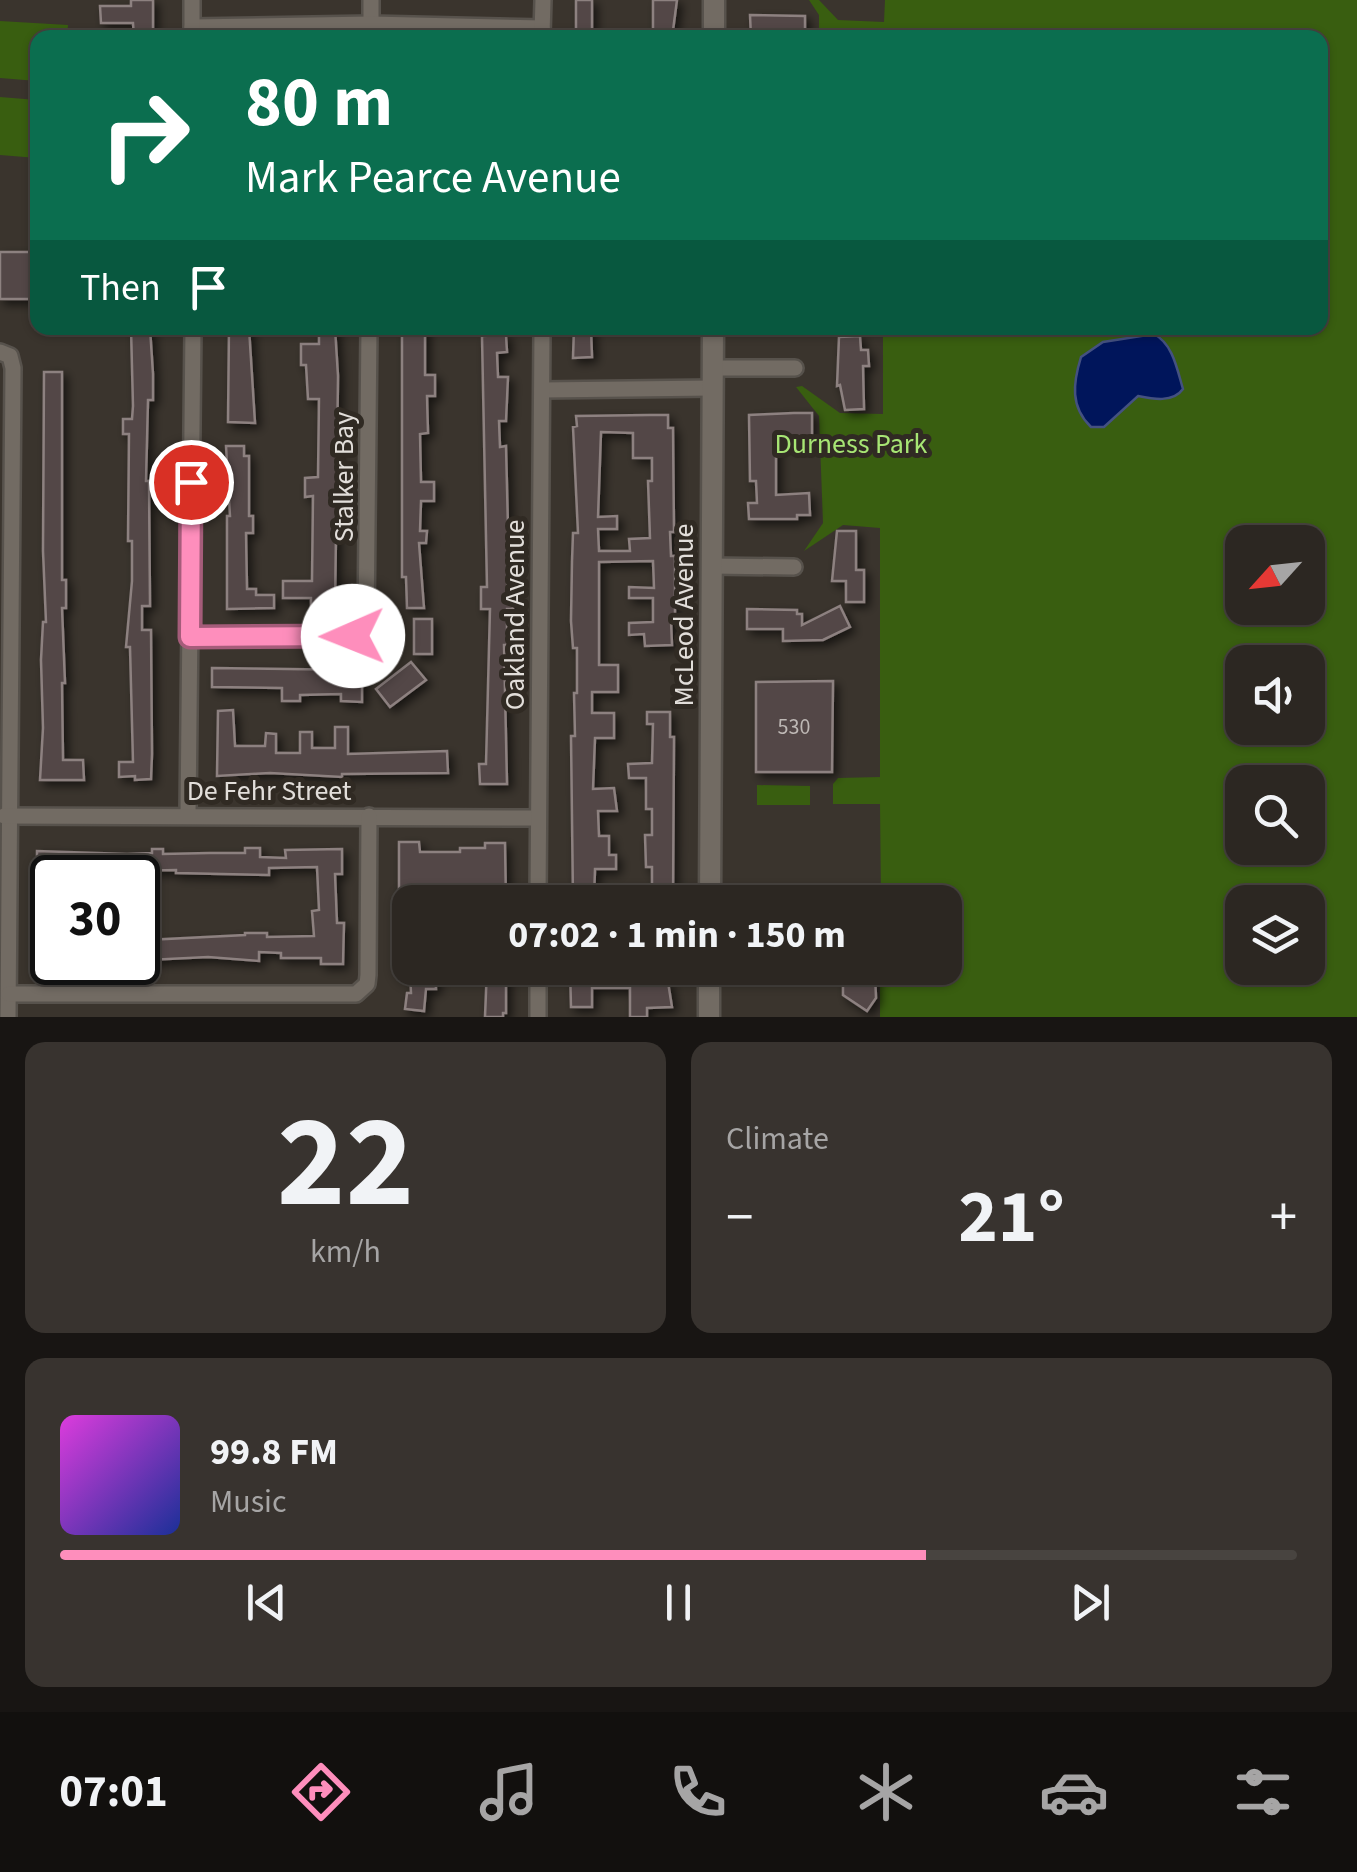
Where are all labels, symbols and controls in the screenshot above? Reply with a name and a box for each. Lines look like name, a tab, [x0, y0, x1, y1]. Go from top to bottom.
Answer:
text: 80 m	[245, 53, 393, 153]
icon: right	[80, 70, 210, 200]
text: Mark Pearce Avenue	[245, 146, 621, 210]
icon: arrive	[181, 260, 236, 315]
text: Then	[80, 261, 161, 315]
street label: Stalker Bay	[324, 412, 364, 542]
park label: Durness Park	[775, 424, 928, 464]
pin	[149, 440, 234, 525]
icon: arrive	[164, 455, 219, 510]
street label: Oakland Avenue	[495, 520, 535, 710]
street label: McLeod Avenue	[664, 524, 704, 706]
north arrow	[1225, 525, 1325, 625]
map controls	[1225, 525, 1325, 985]
position arrow	[301, 584, 405, 688]
button: sound	[1225, 645, 1325, 745]
house number: 530	[778, 711, 810, 743]
button: search	[1225, 765, 1325, 865]
street label: De Fehr Street	[187, 771, 352, 811]
speed limit sign: 30	[30, 855, 160, 985]
button: layers	[1225, 885, 1325, 985]
text: 07:02 · 1 min · 150 m	[508, 908, 846, 962]
text: 22	[277, 1071, 414, 1256]
text: Climate	[726, 1116, 829, 1162]
text: 21°	[958, 1164, 1065, 1271]
text: −	[726, 1179, 753, 1257]
text: +	[1270, 1179, 1297, 1257]
text: km/h	[310, 1229, 381, 1275]
text: 99.8 FM	[210, 1425, 338, 1479]
text: Music	[210, 1479, 287, 1525]
icon: previous	[239, 1575, 294, 1630]
icon: pause	[651, 1575, 706, 1630]
icon: next	[1063, 1575, 1118, 1630]
icon: directions	[286, 1757, 356, 1827]
icon: music	[474, 1757, 544, 1827]
icon: phone	[663, 1757, 733, 1827]
icon: climate	[851, 1757, 921, 1827]
icon: car	[1039, 1757, 1109, 1827]
icon: filters	[1228, 1757, 1298, 1827]
text: 07:01	[59, 1760, 168, 1824]

